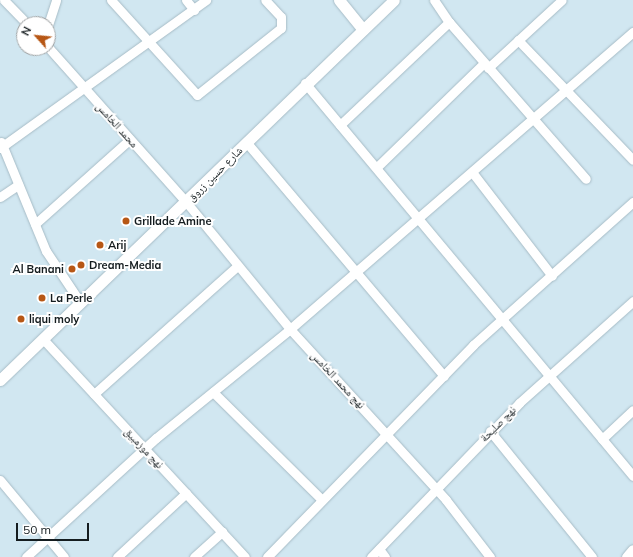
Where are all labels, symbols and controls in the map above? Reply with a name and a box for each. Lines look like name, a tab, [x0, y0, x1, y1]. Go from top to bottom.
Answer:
north arrow	[16, 16, 56, 56]
text: N	[18, 24, 34, 38]
street label: محمد الخامس	[93, 100, 141, 150]
street label: شارع حسين زروق	[185, 144, 245, 204]
place label: Grillade Amine	[134, 214, 211, 228]
marker: Grillade Amine	[121, 216, 131, 226]
place label: Arij	[108, 238, 126, 252]
marker: Arij	[95, 240, 105, 250]
place label: Dream-Media	[89, 258, 161, 272]
marker: Dream-Media	[76, 260, 86, 270]
place label: Al Banani	[12, 262, 64, 276]
marker: Al Banani	[67, 264, 77, 274]
place label: La Perle	[50, 291, 92, 305]
marker: La Perle	[37, 293, 47, 303]
place label: liqui moly	[29, 312, 79, 326]
marker: liqui moly	[16, 314, 26, 324]
street label: نهج محمد الخامس	[308, 349, 368, 411]
street label: نهج صليحة	[477, 403, 519, 445]
street label: نهج موزمبيق	[122, 425, 166, 471]
scale bar	[18, 515, 91, 541]
text: 50 m	[23, 522, 51, 537]

